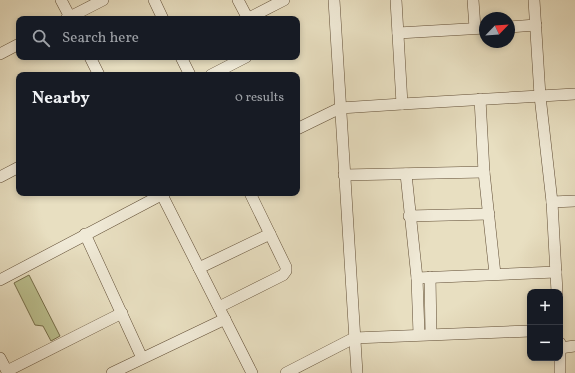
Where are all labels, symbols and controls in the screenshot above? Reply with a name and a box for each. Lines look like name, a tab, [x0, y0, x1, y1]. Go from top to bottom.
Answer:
north arrow	[479, 12, 515, 48]
search box	[16, 16, 300, 60]
icon: search	[30, 27, 52, 49]
text: Search here	[62, 28, 139, 49]
text: Nearby	[32, 87, 90, 110]
text: 0 results	[235, 89, 284, 107]
map controls	[527, 289, 563, 361]
button: +	[527, 289, 563, 325]
button: −	[527, 325, 563, 361]

